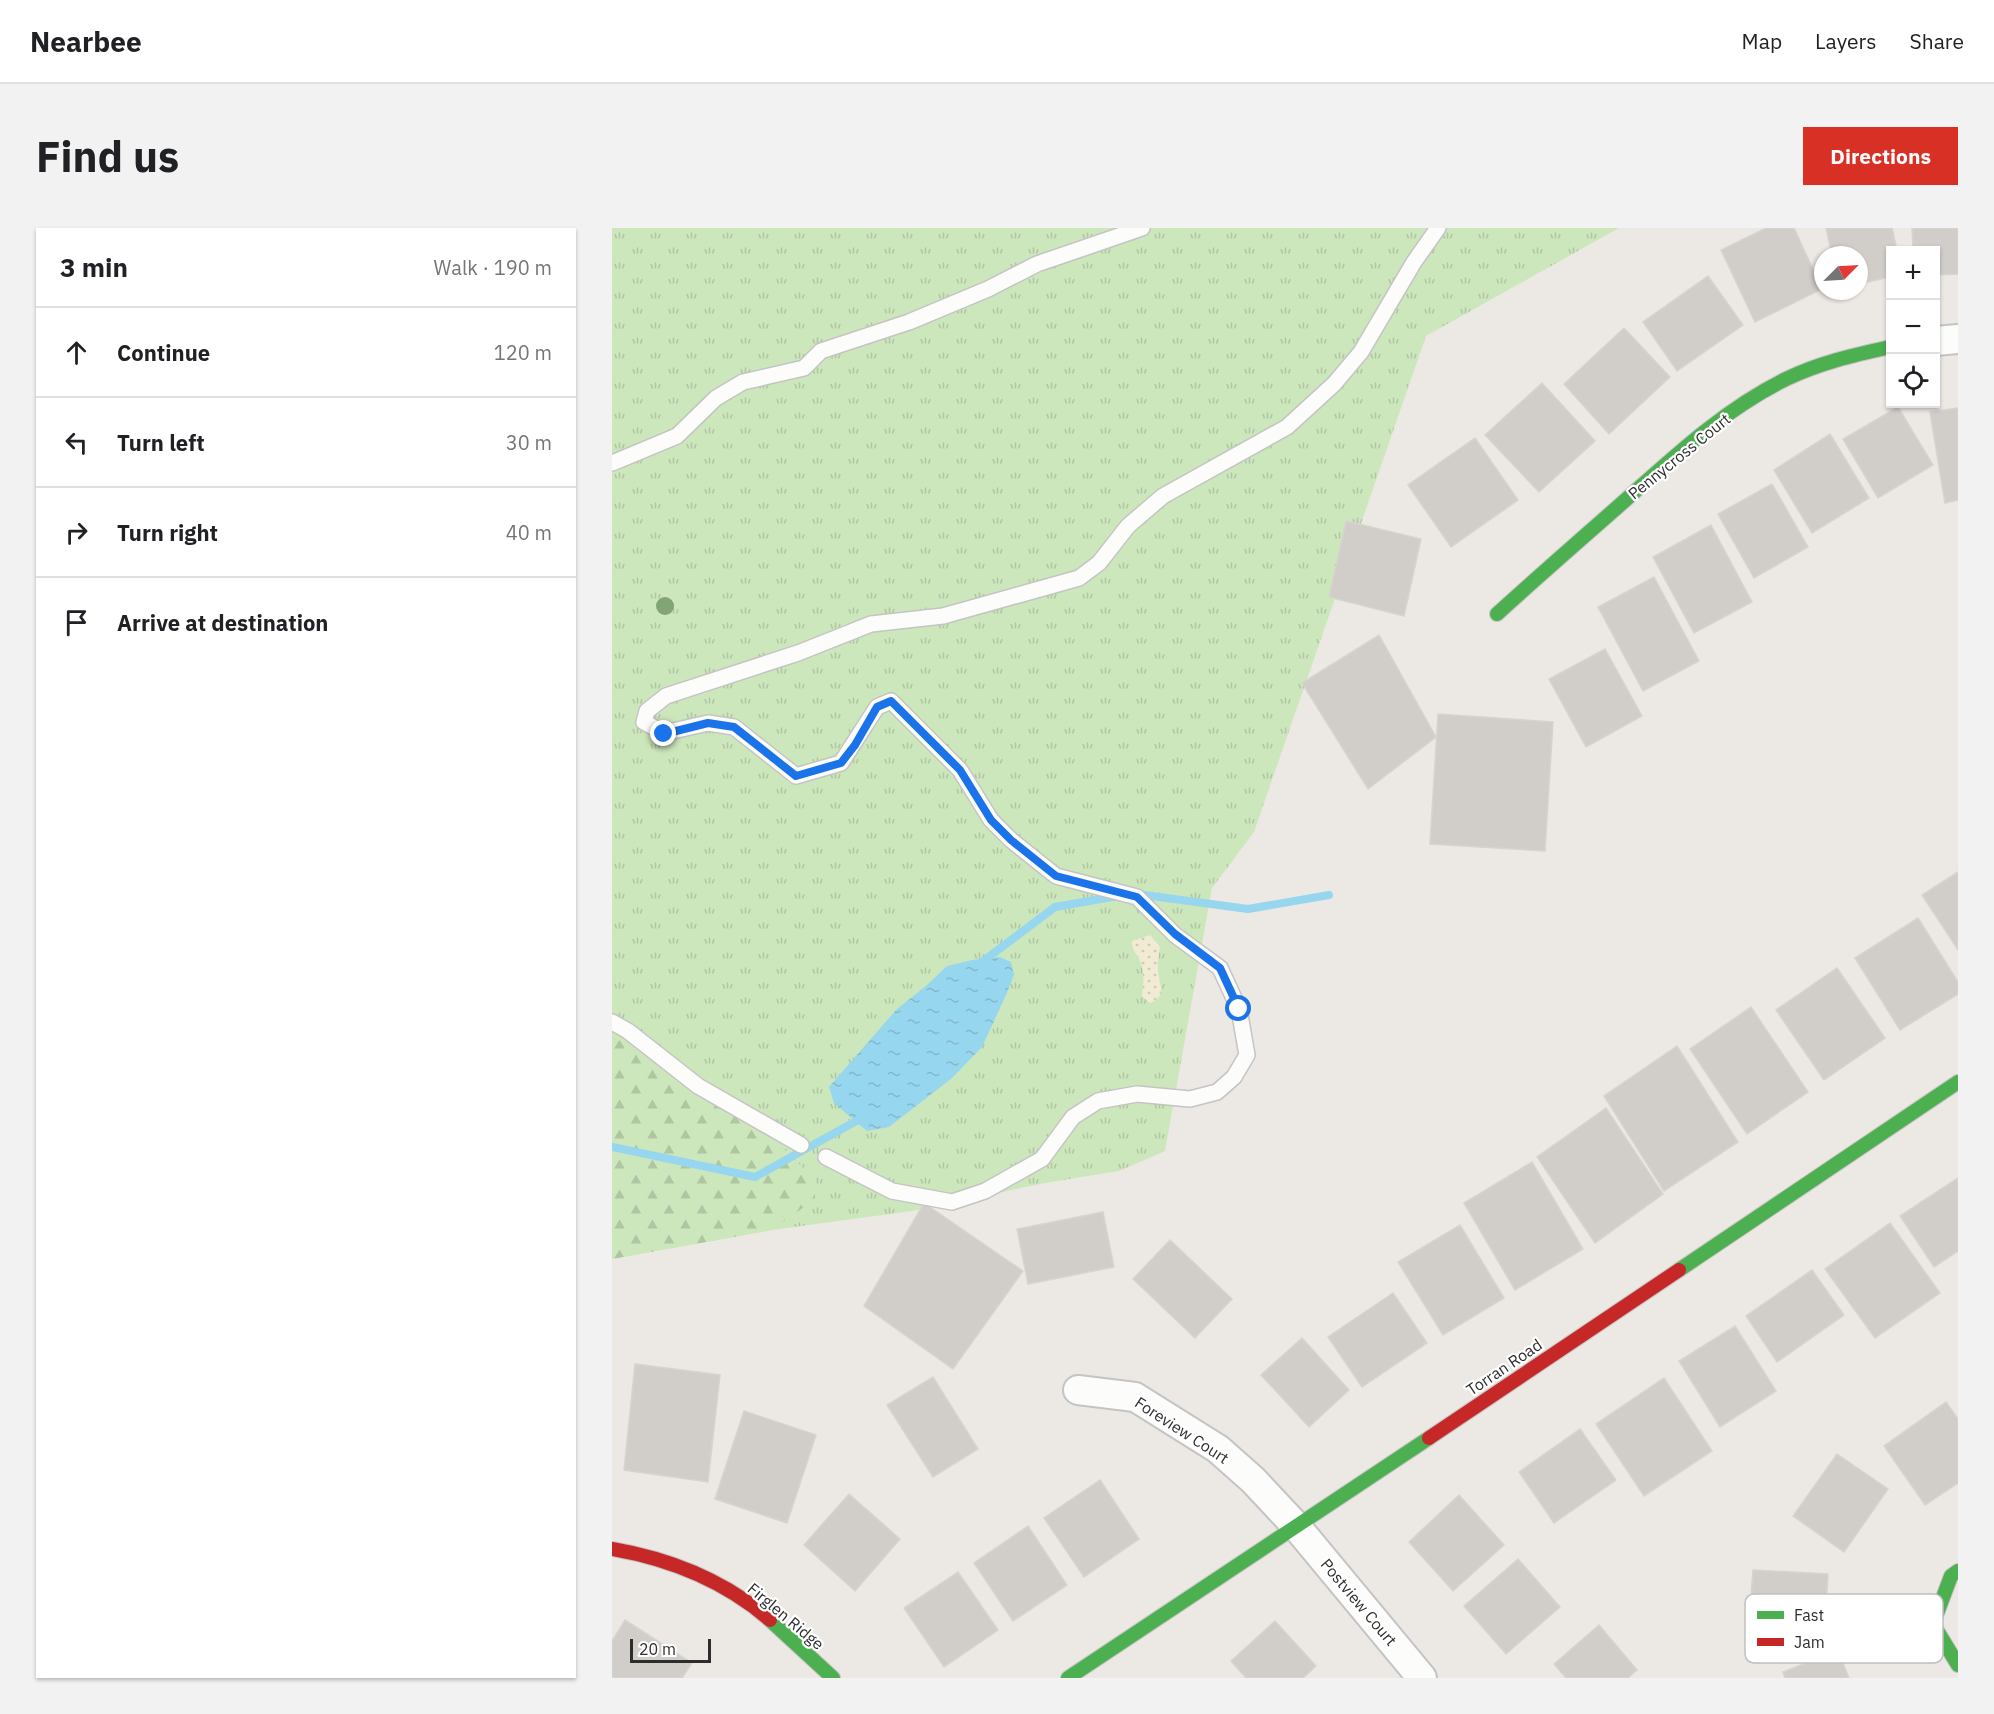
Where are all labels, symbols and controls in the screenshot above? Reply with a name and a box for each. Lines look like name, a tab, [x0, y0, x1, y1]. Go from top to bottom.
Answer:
text: Nearbee	[30, 23, 142, 60]
text: Map	[1742, 27, 1782, 55]
text: Layers	[1815, 27, 1877, 55]
text: Share	[1910, 27, 1964, 55]
button: Directions	[1803, 127, 1958, 185]
text: Find us	[36, 129, 179, 184]
north arrow	[1814, 246, 1868, 300]
map controls	[1886, 246, 1940, 408]
button: +	[1886, 246, 1940, 300]
text: 3 min	[60, 250, 128, 284]
text: Walk · 190 m	[434, 254, 552, 281]
button: −	[1886, 300, 1940, 354]
icon: ahead	[60, 336, 93, 369]
text: Continue	[117, 338, 210, 367]
text: 120 m	[494, 339, 552, 366]
button: locate	[1886, 354, 1940, 408]
street label: Pennycross Court	[1624, 409, 1734, 503]
icon: left	[60, 426, 93, 459]
text: Turn left	[117, 428, 205, 457]
text: 30 m	[506, 429, 552, 456]
icon: right	[60, 516, 93, 549]
text: Turn right	[117, 518, 218, 547]
text: 40 m	[506, 519, 552, 546]
icon: arrive	[60, 606, 93, 639]
text: Arrive at destination	[117, 608, 328, 637]
route end	[650, 720, 676, 746]
route start	[1225, 995, 1251, 1021]
street label: Torran Road	[1462, 1334, 1546, 1400]
street label: Foreview Court	[1131, 1392, 1233, 1468]
street label: Postview Court	[1317, 1554, 1401, 1650]
street label: Firglen Ridge	[744, 1578, 828, 1654]
legend	[1745, 1594, 1943, 1663]
text: Fast	[1794, 1605, 1824, 1625]
text: Jam	[1794, 1632, 1825, 1652]
scale bar	[630, 1636, 711, 1664]
text: 20 m	[639, 1639, 676, 1659]

